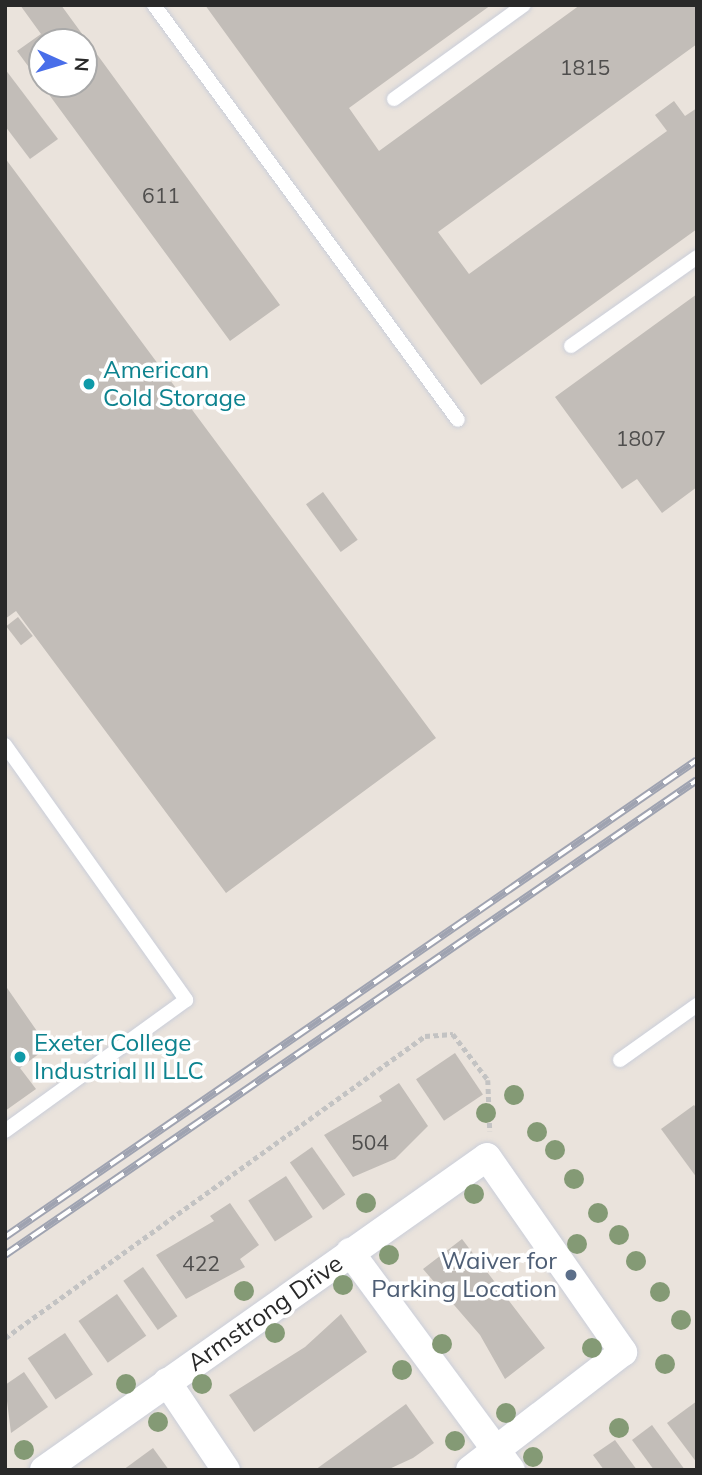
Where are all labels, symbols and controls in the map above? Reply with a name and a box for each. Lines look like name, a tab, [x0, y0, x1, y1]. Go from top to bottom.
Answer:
north arrow	[28, 28, 98, 98]
house number: 1815	[560, 54, 610, 80]
text: N	[69, 56, 94, 72]
house number: 611	[142, 182, 180, 208]
place label: American Cold Storage	[103, 356, 246, 412]
marker: American Cold Storage	[81, 376, 97, 392]
house number: 1807	[616, 425, 666, 451]
place label: Exeter College Industrial II LLC	[34, 1029, 204, 1085]
marker: Exeter College Industrial II LLC	[12, 1049, 28, 1065]
house number: 504	[351, 1129, 389, 1155]
place label: Waiver for Parking Location	[371, 1247, 557, 1303]
street label: Armstrong Drive	[182, 1249, 348, 1377]
house number: 422	[182, 1250, 220, 1276]
marker: Waiver for Parking Location	[563, 1267, 579, 1283]

